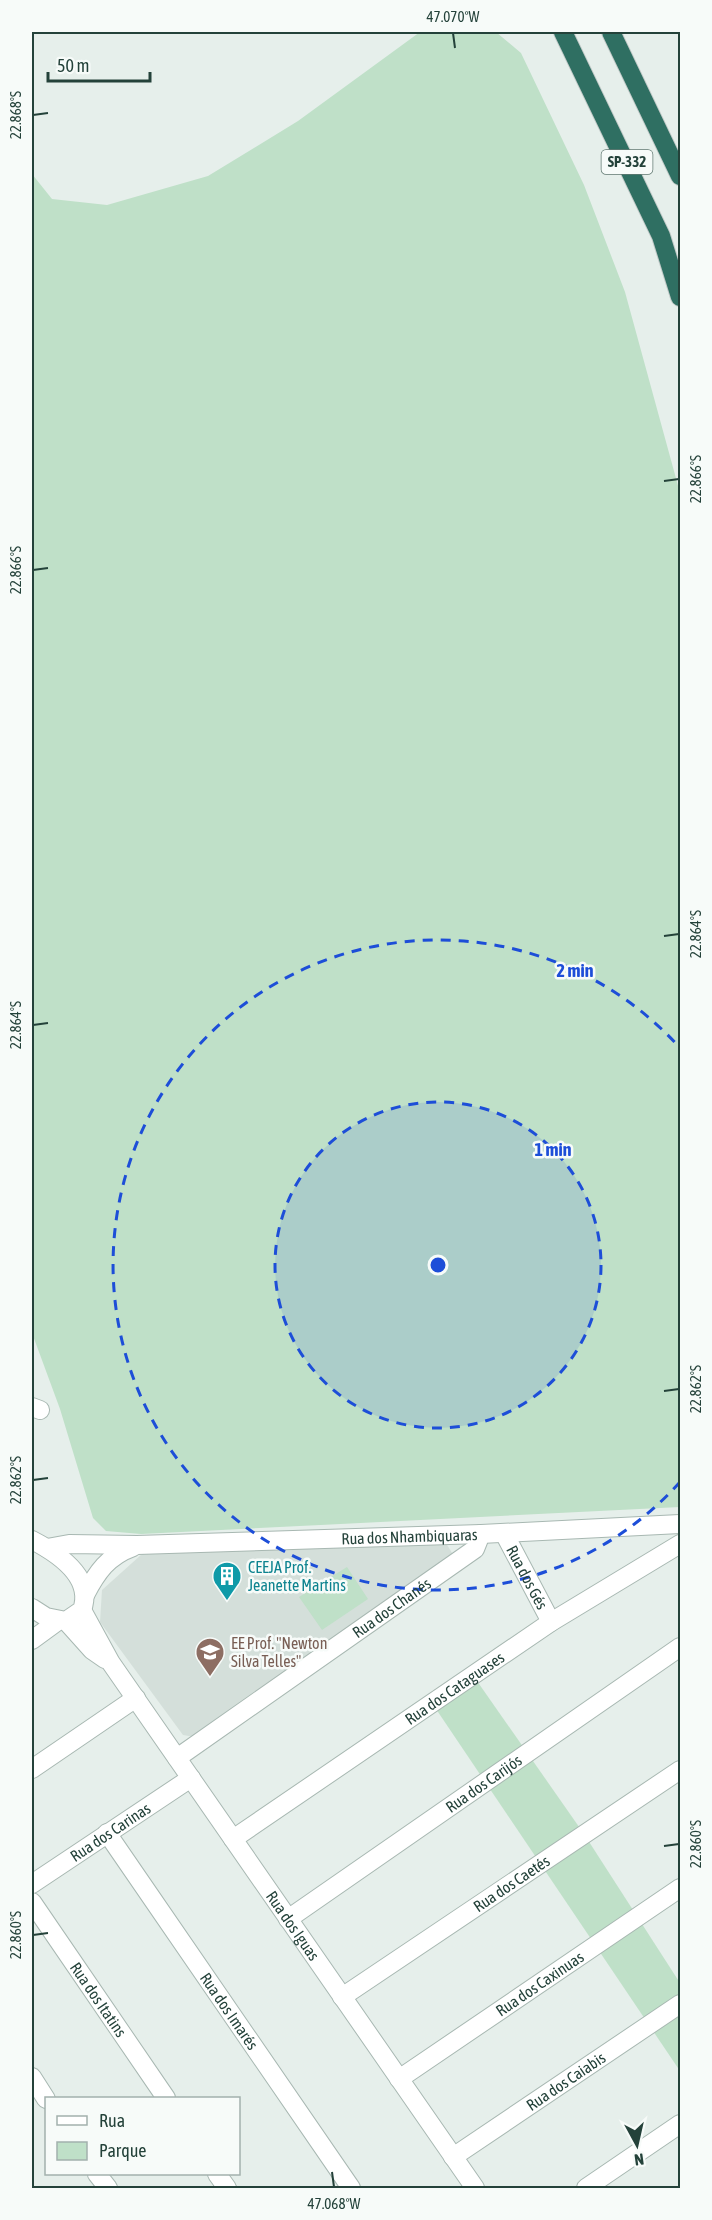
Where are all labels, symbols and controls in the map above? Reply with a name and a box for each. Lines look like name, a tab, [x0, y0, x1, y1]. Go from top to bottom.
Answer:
text: 47.070°W	[427, 8, 480, 25]
scale bar	[48, 45, 150, 83]
text: 50 m	[57, 55, 89, 76]
text: 22.868°S	[7, 91, 24, 139]
road number: SP-332	[602, 150, 652, 174]
text: 22.866°S	[687, 455, 704, 503]
text: 22.866°S	[7, 546, 24, 594]
text: 22.864°S	[687, 910, 704, 958]
text: 2 min	[557, 960, 594, 981]
text: 22.864°S	[7, 1001, 24, 1049]
text: 1 min	[535, 1139, 572, 1160]
centre of rings	[428, 1255, 448, 1275]
text: 22.862°S	[687, 1365, 704, 1413]
text: 22.862°S	[7, 1456, 24, 1504]
street label: Rua dos Nhambiquaras	[341, 1525, 478, 1547]
street label: Rua dos Gés	[503, 1542, 552, 1613]
place label: CEEJA Prof. Jeanette Martins	[248, 1558, 346, 1594]
building icon: CEEJA Prof. Jeanette Martins	[211, 1560, 243, 1602]
street label: Rua dos Chanés	[349, 1574, 434, 1641]
place label: EE Prof. "Newton Silva Telles"	[231, 1634, 327, 1670]
school or university icon: EE Prof. "Newton Silva Telles"	[194, 1636, 226, 1678]
street label: Rua dos Cataguases	[401, 1648, 508, 1728]
street label: Rua dos Carijós	[442, 1751, 525, 1816]
street label: Rua dos Carinas	[67, 1799, 154, 1865]
text: 22.860°S	[687, 1820, 704, 1868]
street label: Rua dos Caetés	[470, 1851, 553, 1915]
street label: Rua dos Iguas	[263, 1888, 324, 1964]
text: 22.860°S	[7, 1911, 24, 1959]
street label: Rua dos Caxinuas	[492, 1947, 587, 2019]
street label: Rua dos Itatins	[67, 1959, 131, 2040]
street label: Rua dos Imarés	[197, 1969, 262, 2053]
street label: Rua dos Caiabis	[523, 2048, 609, 2114]
legend	[45, 2097, 240, 2175]
text: Rua	[99, 2110, 125, 2131]
north arrow	[607, 2115, 667, 2175]
text: Parque	[99, 2140, 147, 2161]
text: N	[633, 2150, 645, 2169]
text: 47.068°W	[308, 2195, 361, 2212]

